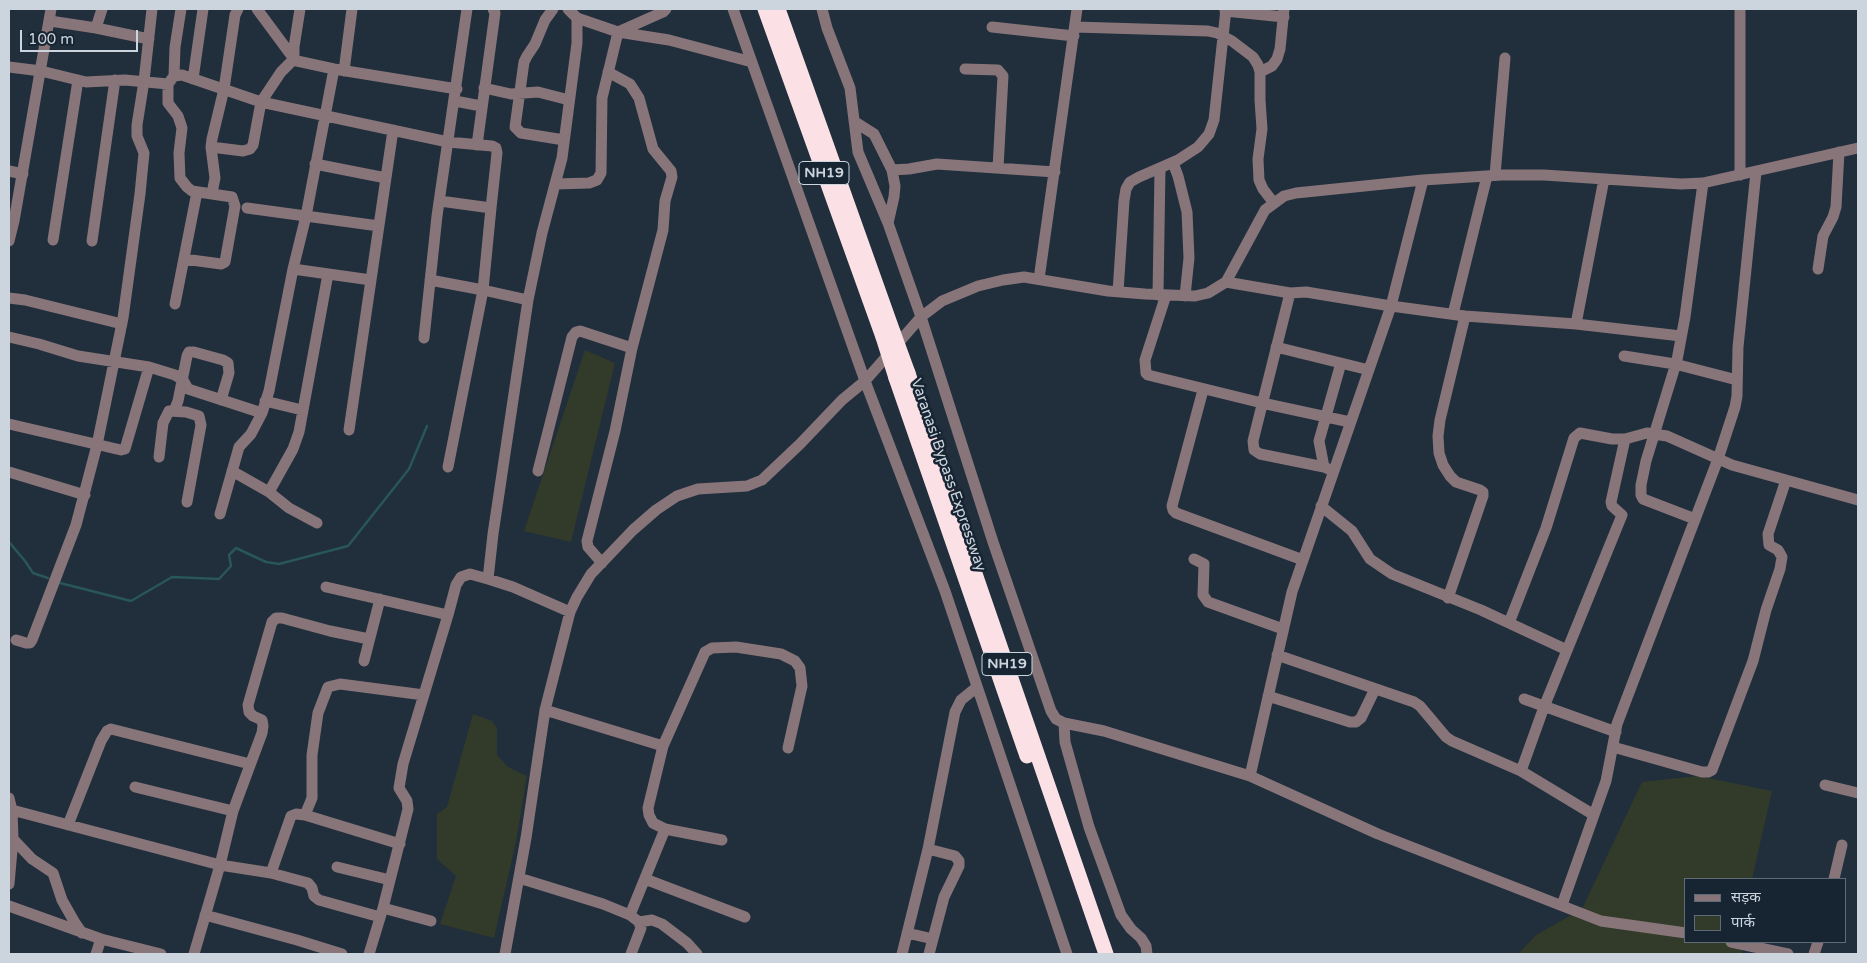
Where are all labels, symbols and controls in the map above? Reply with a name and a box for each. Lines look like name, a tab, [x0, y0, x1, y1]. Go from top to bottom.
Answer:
scale bar	[22, 20, 140, 52]
text: 100 m	[28, 30, 74, 48]
road number: NH19	[799, 162, 849, 184]
street label: Varanasi Bypass Expressway	[906, 376, 990, 574]
road number: NH19	[982, 652, 1032, 676]
legend	[1684, 878, 1847, 943]
text: सड़क	[1731, 888, 1761, 906]
text: पार्क	[1731, 913, 1755, 931]

